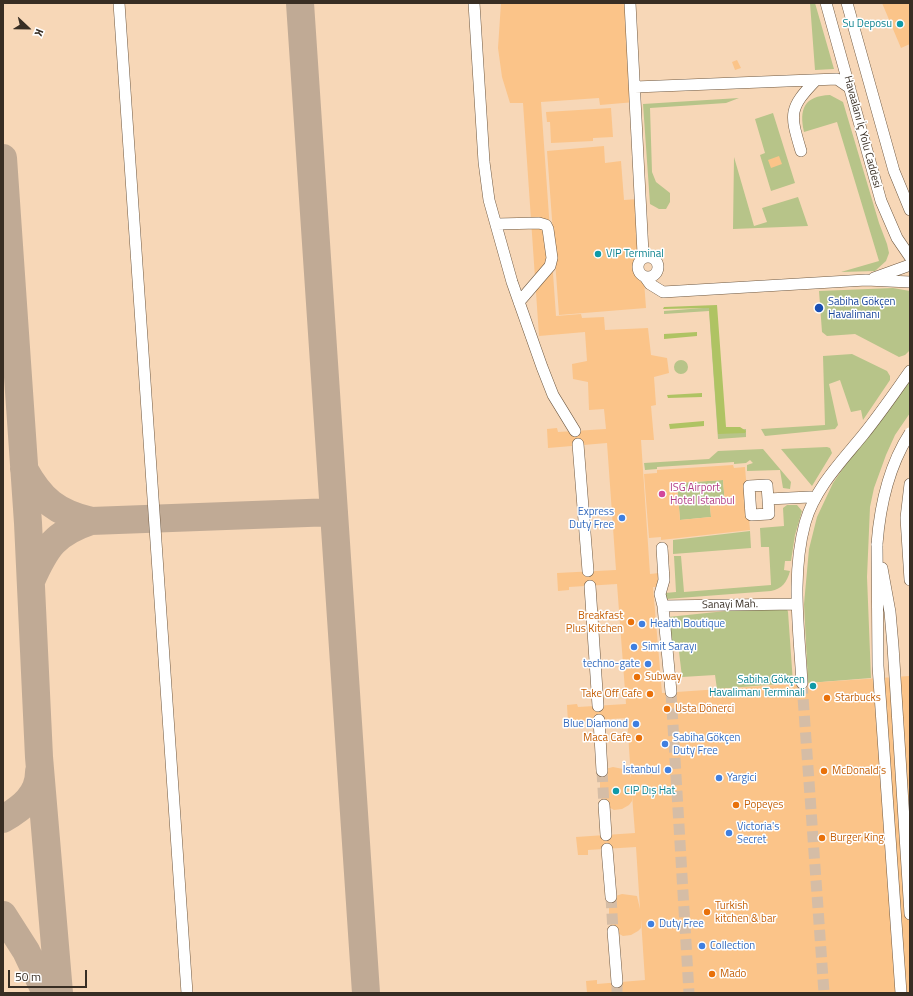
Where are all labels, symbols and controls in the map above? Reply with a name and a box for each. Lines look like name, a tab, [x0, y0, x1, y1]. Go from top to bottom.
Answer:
north arrow	[8, 8, 48, 48]
place label: Su Deposu	[843, 17, 892, 31]
marker: Su Deposu	[895, 19, 905, 29]
text: K	[30, 26, 48, 39]
street label: Havaalanı İç Yolu Caddesi	[841, 74, 883, 190]
place label: VIP Terminal	[606, 247, 664, 261]
marker: VIP Terminal	[593, 249, 603, 259]
place label: Sabiha Gökçen Havalimanı	[828, 295, 895, 321]
marker: Sabiha Gökçen Havalimanı	[813, 302, 825, 314]
place label: ISG Airport Hotel Istanbul	[670, 481, 735, 507]
marker: ISG Airport Hotel Istanbul	[657, 489, 667, 499]
place label: Express Duty Free	[569, 505, 614, 531]
marker: Express Duty Free	[617, 513, 627, 523]
street label: Sanayi Mah.	[702, 598, 758, 612]
place label: Breakfast Plus Kitchen	[566, 609, 623, 635]
marker: Breakfast Plus Kitchen	[626, 617, 636, 627]
place label: Health Boutique	[650, 617, 725, 631]
marker: Health Boutique	[637, 619, 647, 629]
place label: Simit Sarayı	[642, 640, 697, 654]
marker: Simit Sarayı	[629, 642, 639, 652]
place label: techno-gate	[583, 657, 640, 671]
marker: techno-gate	[643, 659, 653, 669]
place label: Subway	[645, 670, 682, 684]
marker: Subway	[632, 672, 642, 682]
place label: Sabiha Gökçen Havalimanı Terminali	[709, 673, 805, 699]
marker: Sabiha Gökçen Havalimanı Terminali	[808, 681, 818, 691]
place label: Take Off Cafe	[581, 687, 642, 701]
marker: Take Off Cafe	[645, 689, 655, 699]
place label: Starbucks	[835, 691, 881, 705]
marker: Starbucks	[822, 693, 832, 703]
place label: Usta Dönerci	[675, 702, 734, 716]
marker: Usta Dönerci	[662, 704, 672, 714]
place label: Blue Diamond	[563, 717, 628, 731]
marker: Blue Diamond	[631, 719, 641, 729]
place label: Maca Cafe	[583, 731, 631, 745]
place label: Sabiha Gökçen Duty Free	[673, 731, 740, 757]
marker: Maca Cafe	[634, 733, 644, 743]
marker: Sabiha Gökçen Duty Free	[660, 739, 670, 749]
place label: İstanbul	[623, 763, 660, 777]
place label: McDonald's	[832, 764, 886, 778]
marker: İstanbul	[663, 765, 673, 775]
marker: McDonald's	[819, 766, 829, 776]
place label: Yargici	[727, 771, 757, 785]
marker: Yargici	[714, 773, 724, 783]
place label: CIP Dış Hat	[624, 784, 675, 798]
marker: CIP Dış Hat	[611, 786, 621, 796]
place label: Popeyes	[744, 798, 783, 812]
marker: Popeyes	[731, 800, 741, 810]
place label: Victoria's Secret	[737, 820, 779, 846]
marker: Victoria's Secret	[724, 828, 734, 838]
place label: Burger King	[830, 831, 884, 845]
marker: Burger King	[817, 833, 827, 843]
place label: Turkish kitchen & bar	[715, 899, 776, 925]
marker: Turkish kitchen & bar	[702, 907, 712, 917]
place label: Duty Free	[659, 917, 704, 931]
marker: Duty Free	[646, 919, 656, 929]
place label: Collection	[710, 939, 755, 953]
marker: Collection	[697, 941, 707, 951]
scale bar	[10, 962, 89, 988]
text: 50 m	[15, 967, 41, 986]
place label: Mado	[720, 967, 746, 981]
marker: Mado	[707, 969, 717, 979]

